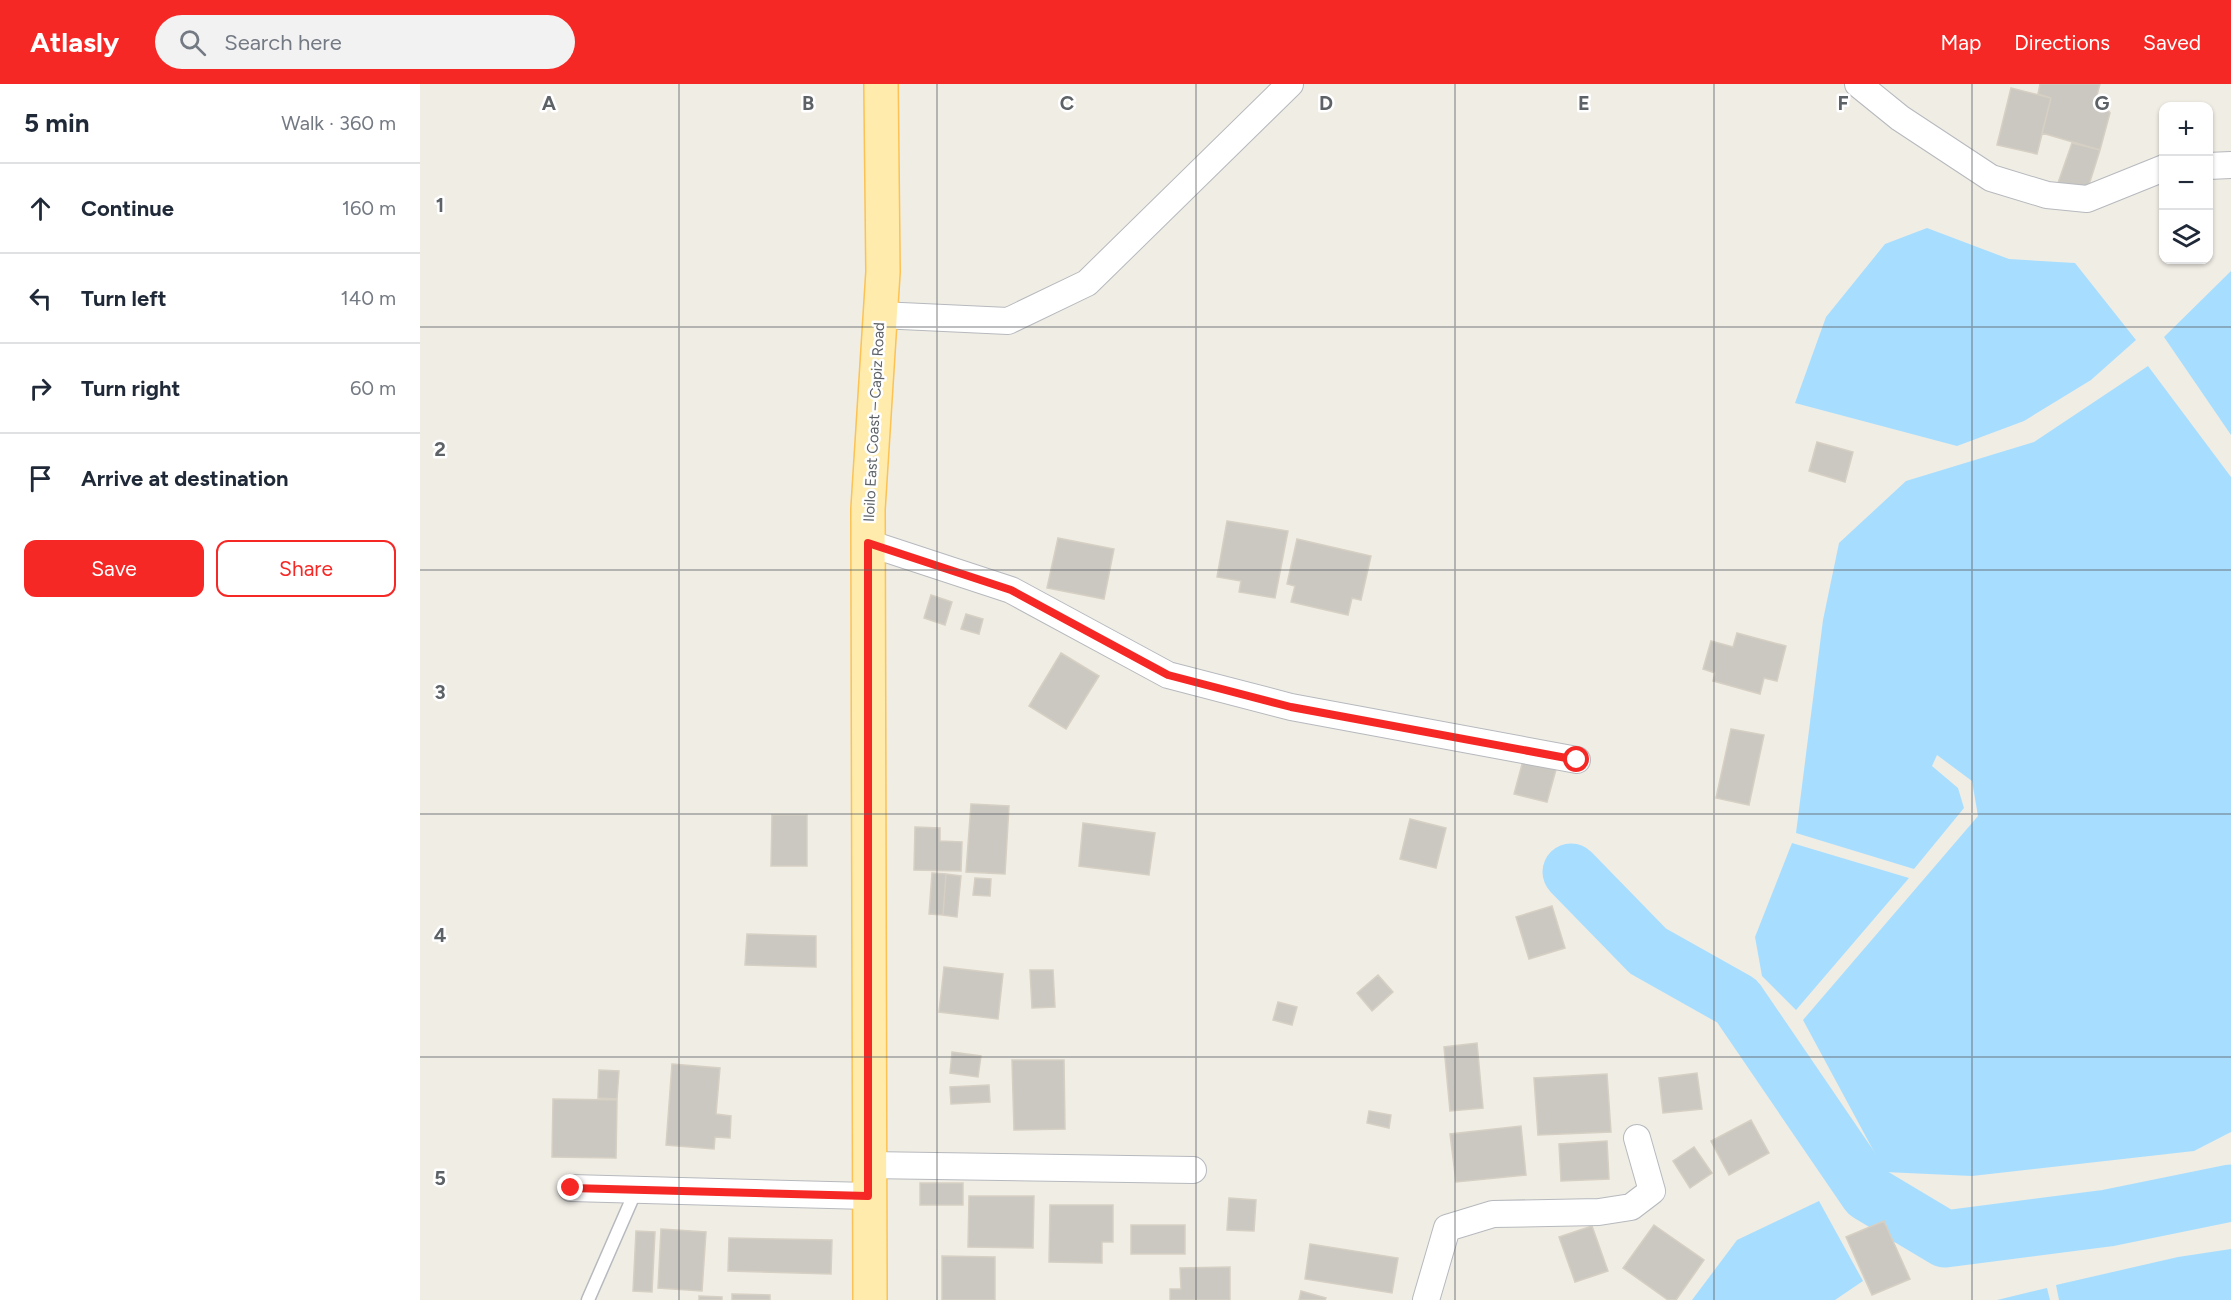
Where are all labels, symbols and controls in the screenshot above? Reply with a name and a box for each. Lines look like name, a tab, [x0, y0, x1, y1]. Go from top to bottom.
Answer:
search box	[155, 15, 575, 69]
text: Atlasly	[30, 25, 119, 59]
icon: search	[176, 26, 209, 59]
text: Search here	[224, 29, 342, 56]
text: Map	[1940, 30, 1981, 55]
text: Directions	[2014, 30, 2110, 55]
text: Saved	[2143, 30, 2201, 55]
text: A	[542, 91, 557, 115]
text: B	[802, 91, 814, 115]
text: C	[1060, 91, 1074, 115]
text: D	[1319, 91, 1333, 115]
text: E	[1578, 91, 1590, 115]
text: F	[1837, 91, 1849, 115]
text: G	[2095, 91, 2110, 115]
map controls	[2159, 102, 2213, 264]
button: +	[2159, 102, 2213, 156]
text: 5 min	[24, 107, 90, 139]
text: Walk · 360 m	[281, 111, 396, 135]
button: −	[2159, 156, 2213, 210]
icon: ahead	[24, 192, 57, 225]
text: 1	[436, 193, 444, 217]
text: Continue	[81, 195, 174, 222]
text: 160 m	[342, 196, 396, 220]
button: layers	[2159, 210, 2213, 264]
icon: left	[24, 282, 57, 315]
text: Turn left	[81, 285, 167, 312]
text: 140 m	[341, 286, 396, 310]
street label: Iloilo East Coast – Capiz Road	[860, 322, 888, 522]
icon: right	[24, 372, 57, 405]
text: Turn right	[81, 375, 180, 402]
text: 60 m	[350, 376, 396, 400]
text: 2	[434, 437, 446, 461]
icon: arrive	[24, 462, 57, 495]
text: Arrive at destination	[81, 465, 289, 492]
button: Save	[24, 540, 204, 597]
button: Share	[216, 540, 396, 597]
text: 3	[434, 680, 446, 704]
route start	[1563, 746, 1589, 772]
text: 4	[434, 923, 447, 947]
text: 5	[434, 1166, 446, 1190]
route end	[557, 1174, 583, 1200]

